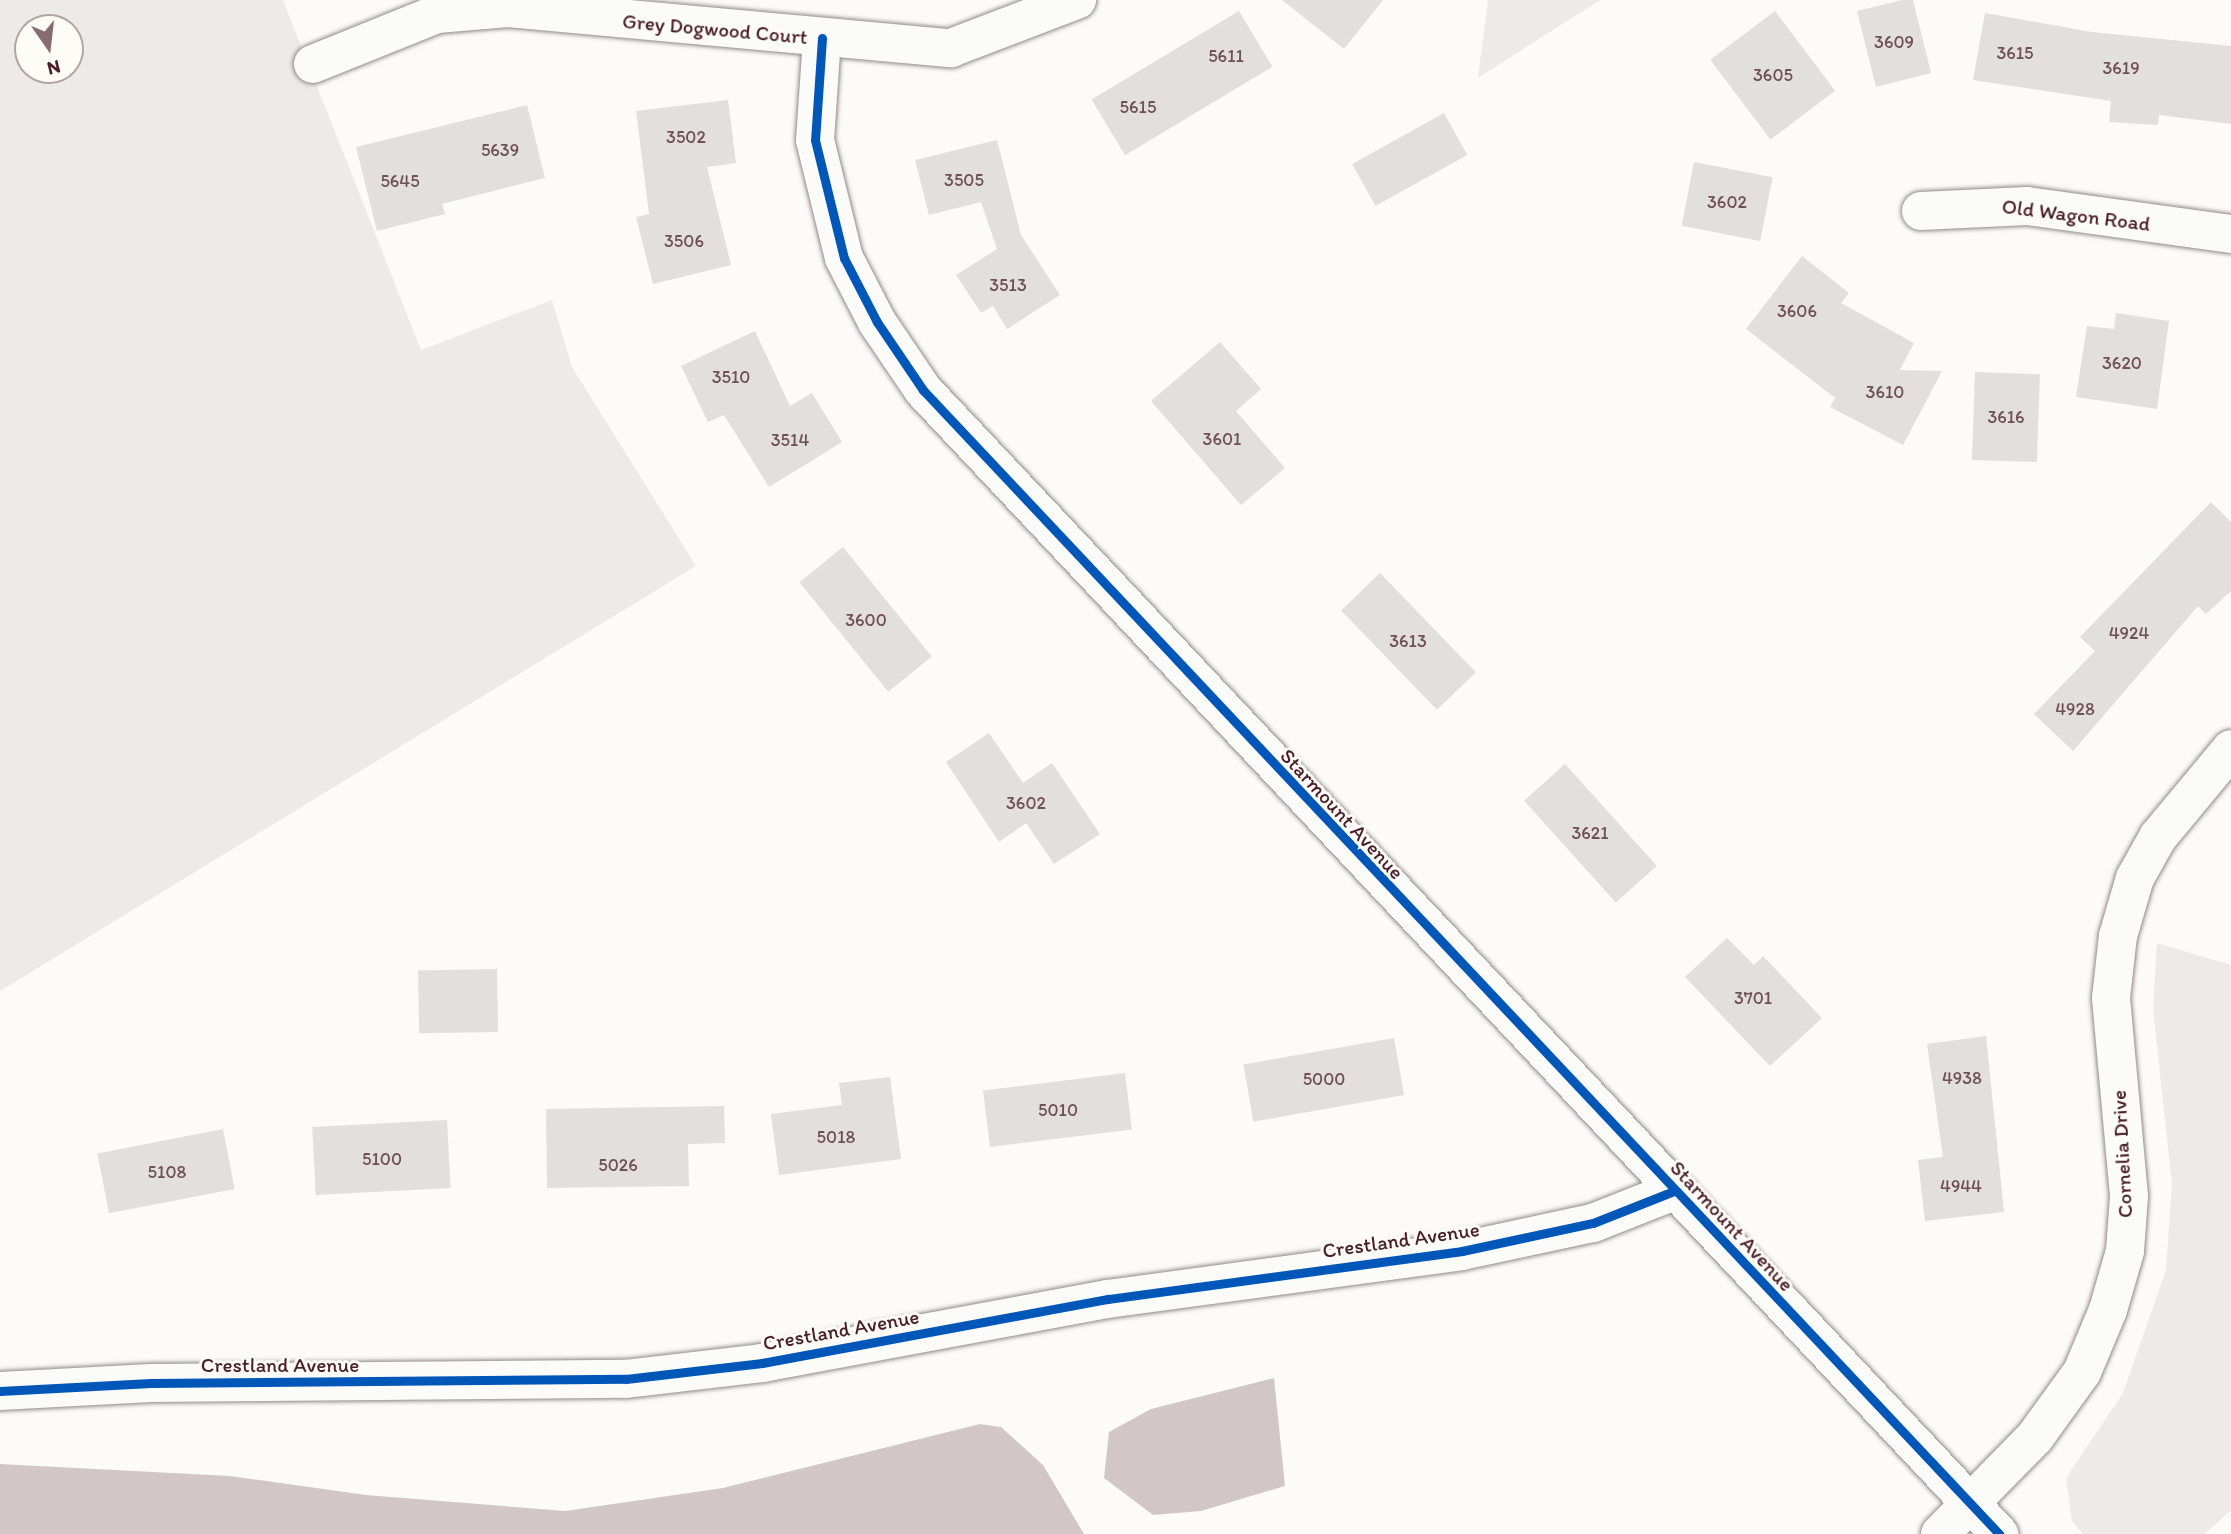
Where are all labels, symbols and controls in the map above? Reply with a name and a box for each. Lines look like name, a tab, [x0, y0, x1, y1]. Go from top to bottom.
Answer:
street label: Grey Dogwood Court	[621, 8, 809, 50]
north arrow	[14, 14, 84, 84]
house number: 3609	[1874, 31, 1914, 53]
house number: 3615	[1996, 42, 2034, 64]
house number: 5611	[1208, 45, 1244, 67]
text: N	[45, 55, 63, 81]
house number: 3619	[2102, 57, 2140, 79]
house number: 3605	[1753, 64, 1793, 86]
house number: 5615	[1120, 96, 1156, 118]
house number: 3502	[666, 126, 706, 148]
house number: 5639	[481, 139, 519, 161]
house number: 3505	[944, 169, 984, 191]
house number: 5645	[380, 170, 420, 192]
house number: 3602	[1707, 191, 1747, 213]
street label: Old Wagon Road	[2001, 193, 2151, 237]
house number: 3506	[664, 230, 704, 252]
house number: 3513	[989, 274, 1027, 296]
house number: 3606	[1777, 300, 1817, 322]
house number: 3620	[2102, 352, 2142, 374]
house number: 3510	[712, 366, 750, 388]
house number: 3610	[1866, 381, 1904, 403]
house number: 3616	[1987, 406, 2025, 428]
house number: 3601	[1203, 428, 1241, 450]
house number: 3514	[771, 429, 809, 451]
house number: 3600	[845, 609, 887, 631]
house number: 4924	[2109, 622, 2149, 644]
house number: 3613	[1389, 630, 1427, 652]
house number: 4928	[2055, 698, 2095, 720]
street label: Starmount Avenue	[1275, 744, 1409, 884]
house number: 3602	[1006, 792, 1046, 814]
house number: 3621	[1571, 822, 1609, 844]
house number: 3701	[1734, 987, 1772, 1009]
house number: 4938	[1942, 1067, 1982, 1089]
house number: 5000	[1303, 1068, 1345, 1090]
street label: Cornelia Drive	[2106, 1089, 2138, 1219]
house number: 5010	[1038, 1099, 1078, 1121]
house number: 5018	[817, 1126, 855, 1148]
house number: 5100	[362, 1148, 402, 1170]
house number: 5026	[598, 1154, 638, 1176]
street label: Starmount Avenue	[1665, 1156, 1799, 1296]
house number: 5108	[148, 1161, 186, 1183]
house number: 4944	[1940, 1175, 1982, 1197]
street label: Crestland Avenue	[1321, 1217, 1481, 1263]
street label: Crestland Avenue	[761, 1304, 921, 1356]
street label: Crestland Avenue	[201, 1352, 359, 1378]

